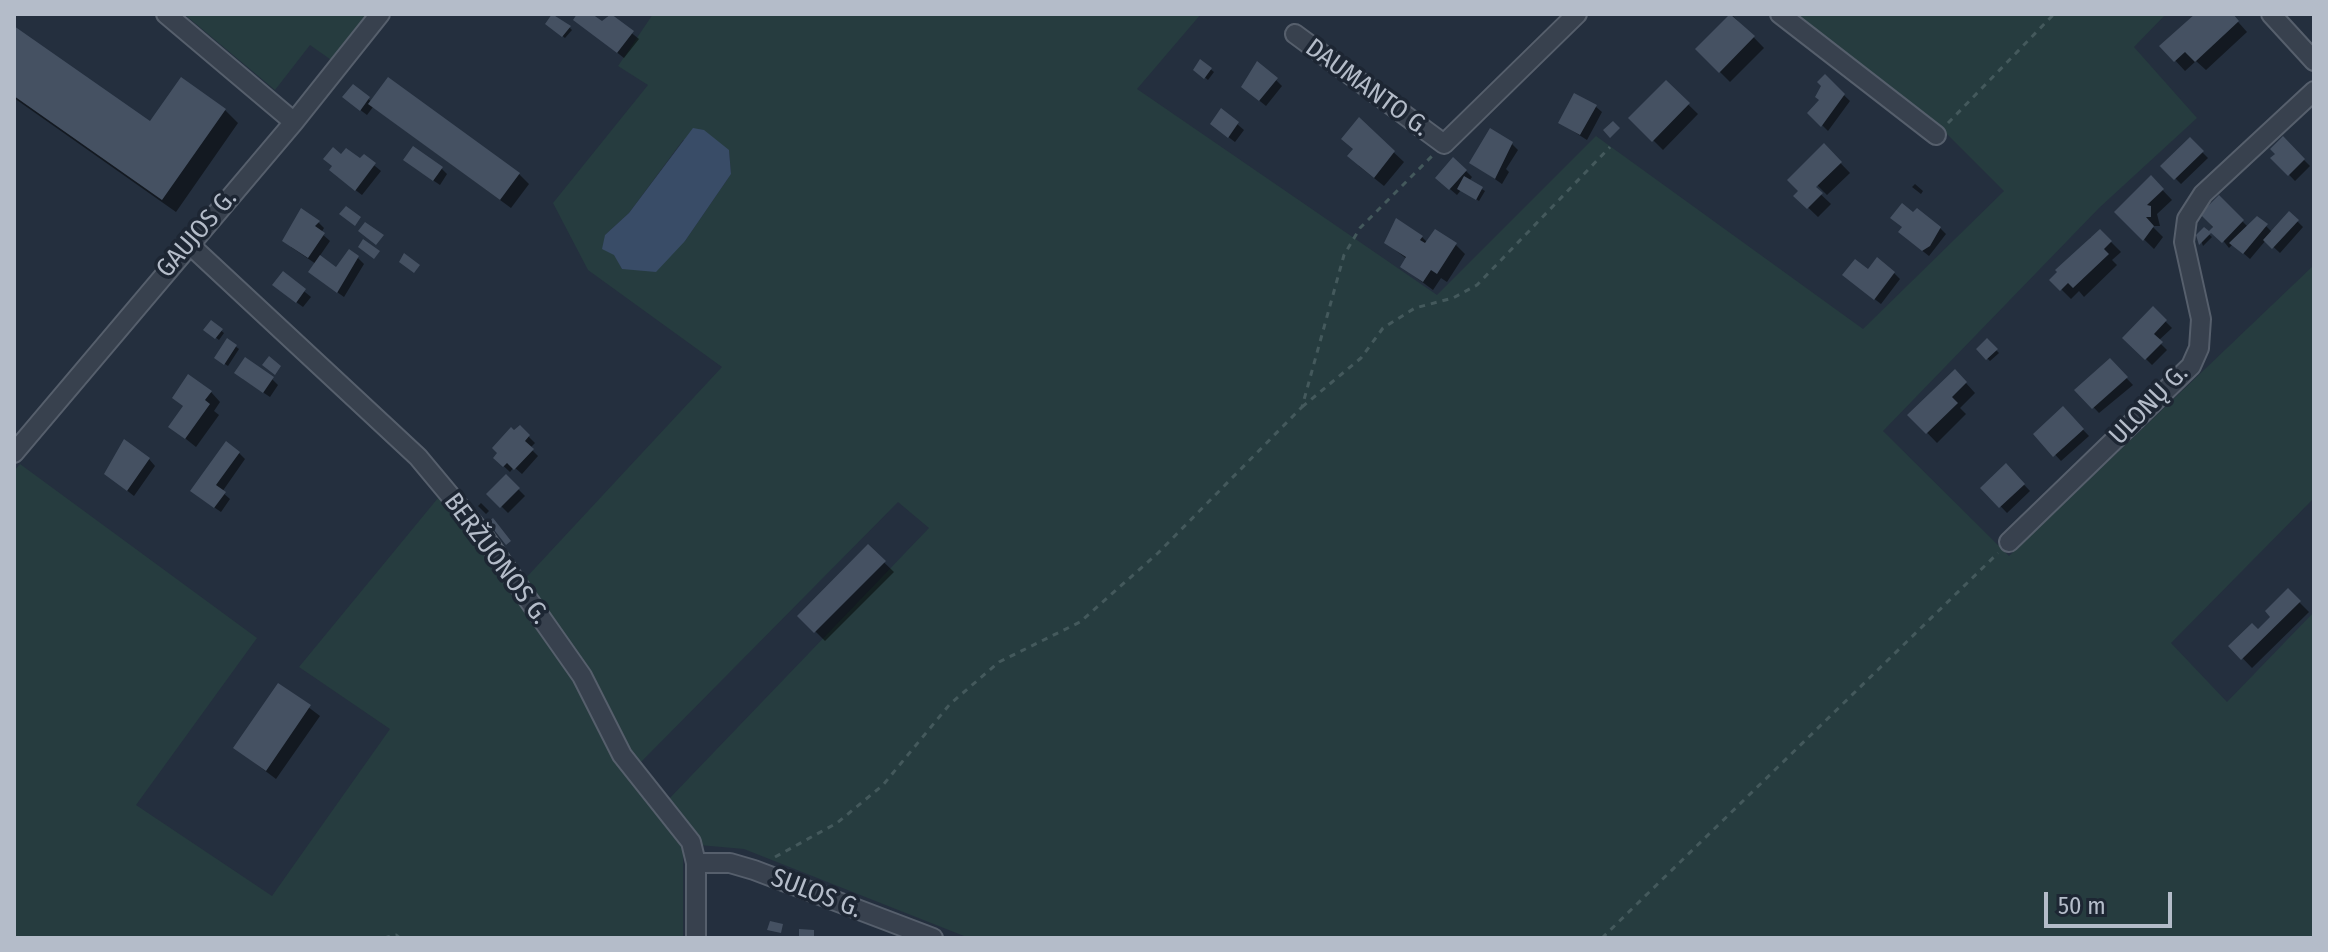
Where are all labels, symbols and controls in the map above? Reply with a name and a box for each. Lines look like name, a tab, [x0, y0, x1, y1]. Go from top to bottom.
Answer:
street label: DAUMANTO G.	[1299, 33, 1435, 143]
street label: GAUJOS G.	[150, 184, 244, 284]
street label: ULONŲ G.	[2103, 358, 2195, 452]
street label: BERŽUONOS G.	[437, 487, 555, 631]
street label: SULOS G.	[766, 863, 866, 925]
scale bar	[2048, 876, 2176, 926]
text: 50 m	[2058, 892, 2106, 920]

